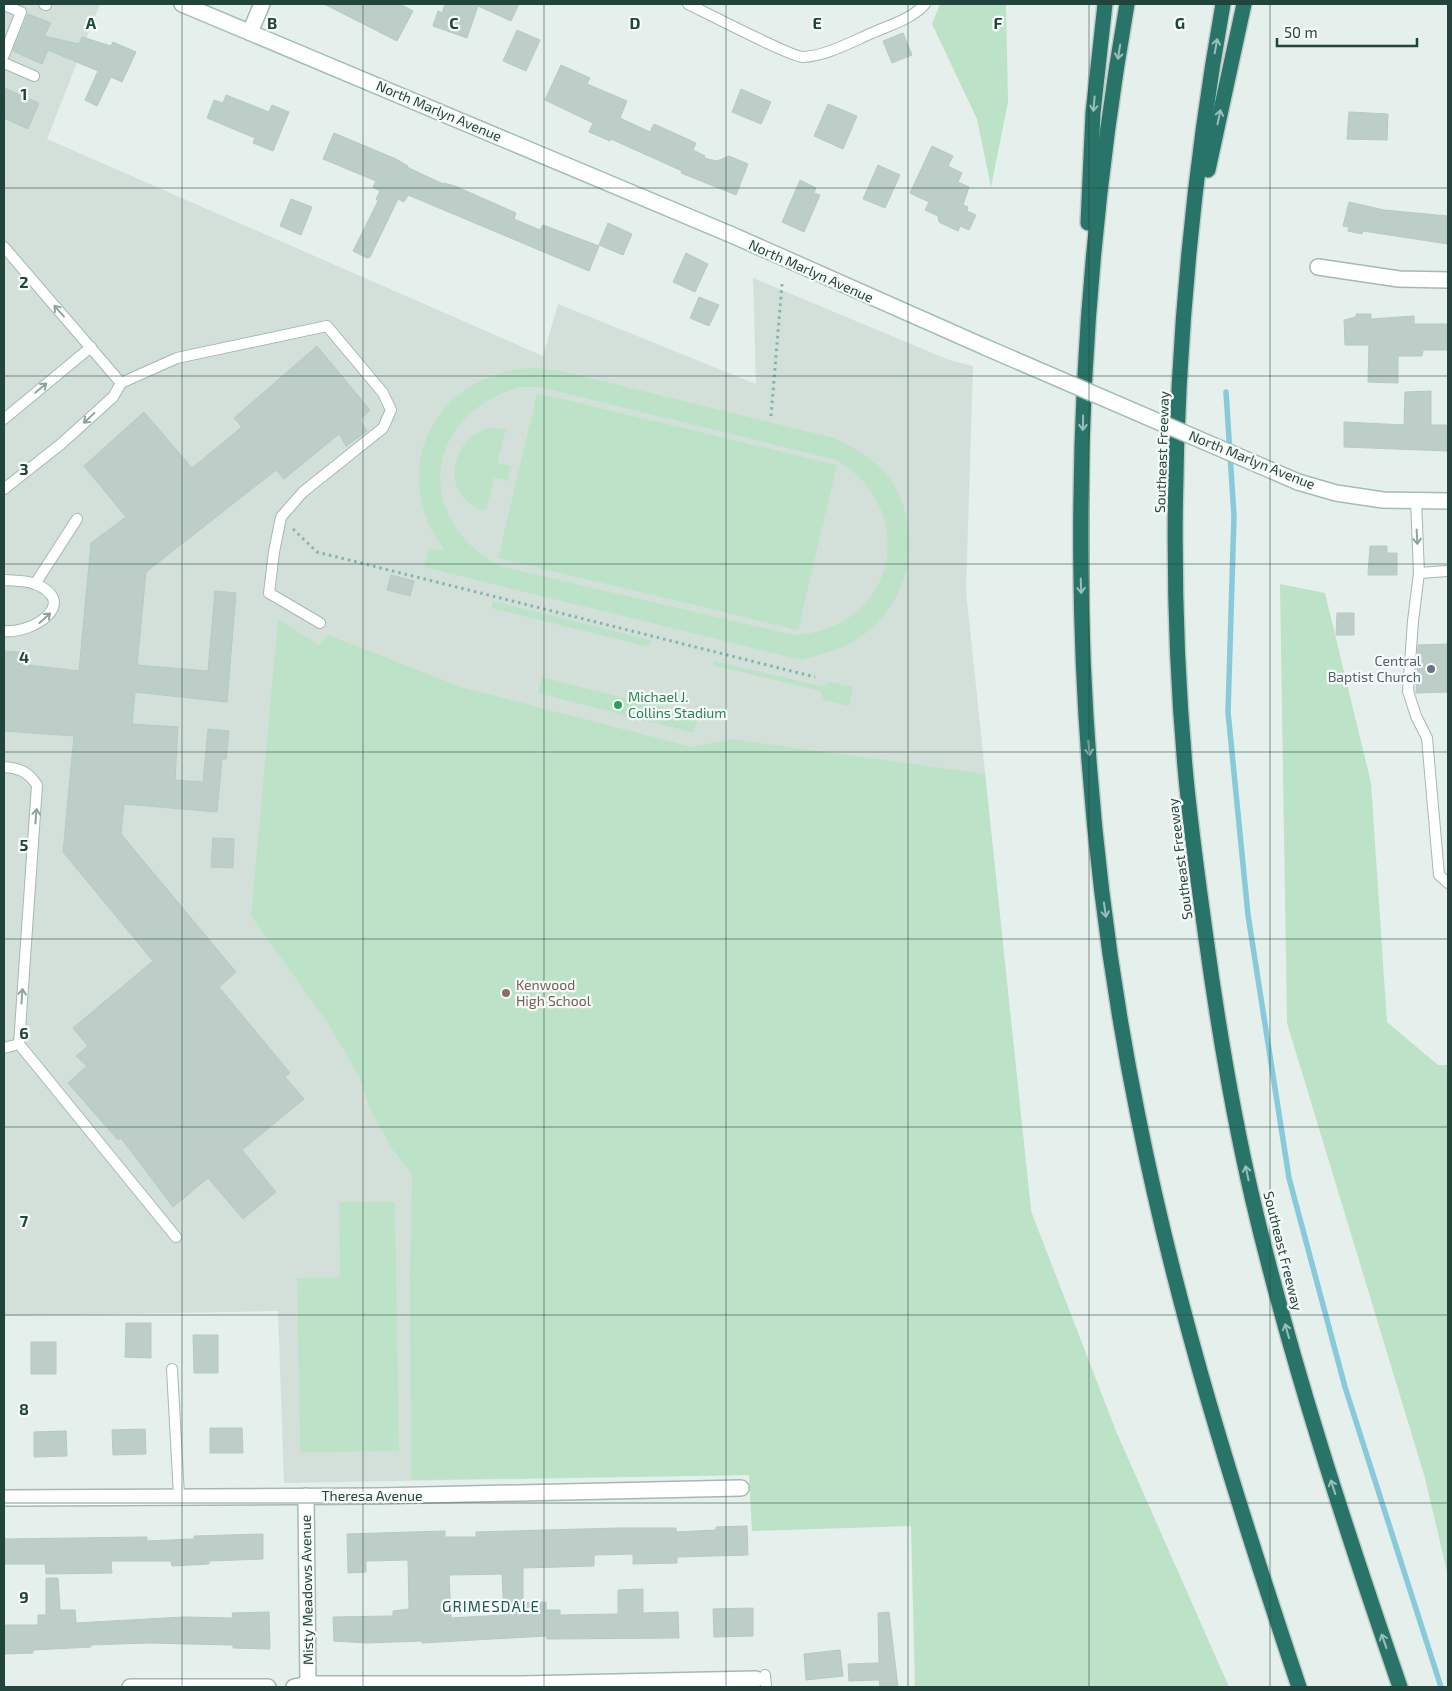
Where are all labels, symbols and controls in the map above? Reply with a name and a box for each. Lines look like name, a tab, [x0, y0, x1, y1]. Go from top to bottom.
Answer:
text: A	[86, 13, 97, 32]
text: B	[267, 13, 277, 32]
text: C	[449, 13, 459, 32]
text: D	[630, 13, 641, 32]
text: E	[812, 13, 822, 32]
text: F	[994, 13, 1003, 32]
text: G	[1175, 13, 1185, 32]
scale bar	[1277, 15, 1417, 47]
text: 50 m	[1284, 23, 1318, 41]
one-way arrow	[1211, 38, 1221, 54]
one-way arrow	[1114, 44, 1124, 60]
street label: North Marlyn Avenue	[374, 76, 505, 145]
text: 1	[21, 84, 27, 103]
one-way arrow	[1089, 96, 1099, 112]
one-way arrow	[1215, 109, 1224, 125]
street label: North Marlyn Avenue	[746, 235, 876, 306]
text: 2	[19, 272, 29, 291]
one-way arrow	[53, 304, 64, 317]
one-way arrow	[35, 383, 48, 394]
street label: Southeast Freeway	[1151, 390, 1172, 513]
one-way arrow	[82, 412, 95, 424]
one-way arrow	[1079, 415, 1088, 431]
street label: North Marlyn Avenue	[1187, 426, 1318, 493]
text: 3	[19, 459, 29, 478]
one-way arrow	[1413, 528, 1422, 544]
one-way arrow	[1077, 577, 1086, 593]
one-way arrow	[39, 612, 52, 623]
text: 4	[19, 647, 29, 666]
place label: Central Baptist Church	[1328, 652, 1422, 685]
marker: Central Baptist Church	[1425, 663, 1437, 675]
place label: Michael J. Collins Stadium	[628, 688, 727, 721]
marker: Michael J. Collins Stadium	[612, 699, 624, 711]
one-way arrow	[1084, 740, 1093, 756]
street label: Southeast Freeway	[1164, 797, 1195, 921]
one-way arrow	[31, 808, 41, 824]
text: 5	[20, 835, 29, 854]
one-way arrow	[1100, 901, 1110, 917]
place label: Kenwood High School	[516, 976, 592, 1009]
marker: Kenwood High School	[500, 987, 512, 999]
one-way arrow	[18, 988, 27, 1004]
text: 6	[19, 1023, 29, 1042]
one-way arrow	[1242, 1166, 1252, 1182]
street label: Southeast Freeway	[1260, 1189, 1307, 1313]
text: 7	[20, 1211, 29, 1230]
one-way arrow	[1282, 1323, 1292, 1339]
text: 8	[19, 1399, 29, 1418]
one-way arrow	[1328, 1479, 1338, 1495]
street label: Theresa Avenue	[321, 1487, 423, 1504]
street label: Misty Meadows Avenue	[297, 1515, 316, 1665]
text: 9	[19, 1587, 29, 1606]
district label: GRIMESDALE	[442, 1597, 540, 1615]
one-way arrow	[1379, 1634, 1388, 1649]

